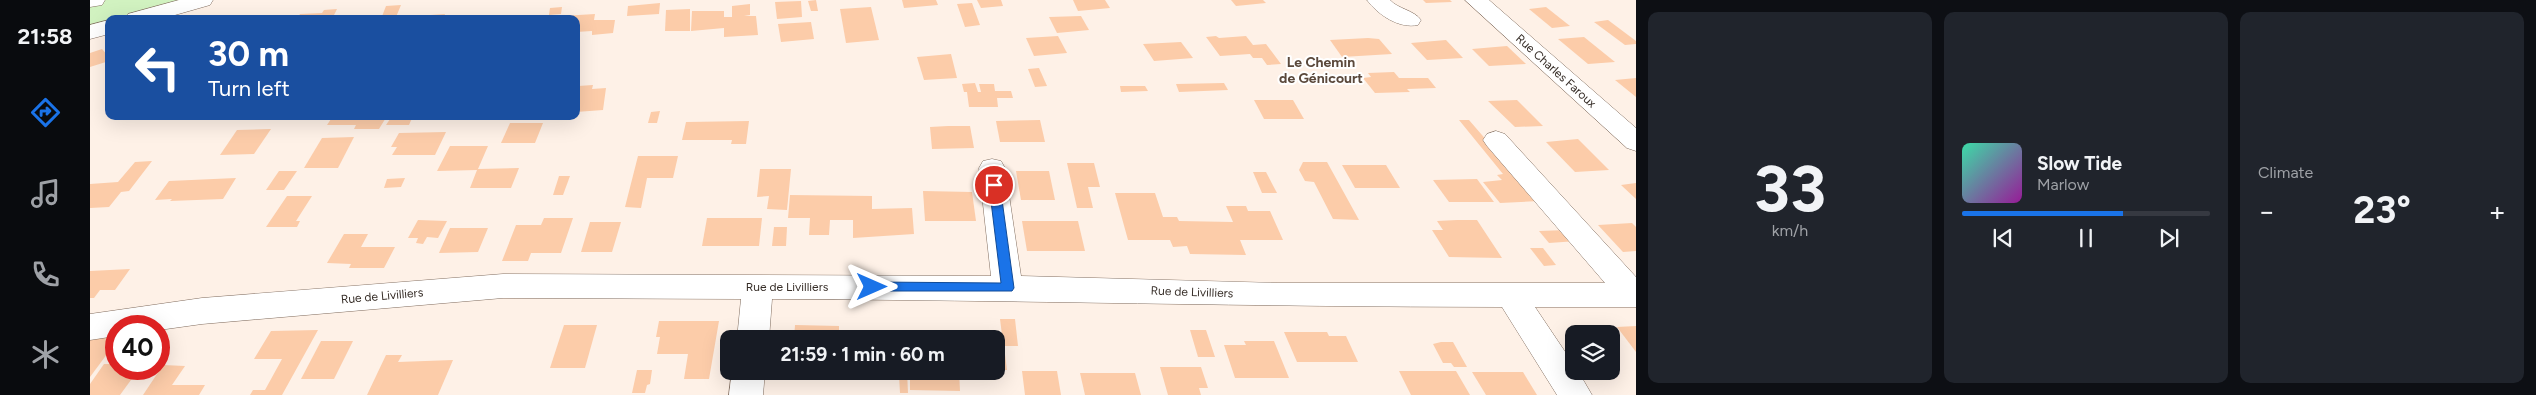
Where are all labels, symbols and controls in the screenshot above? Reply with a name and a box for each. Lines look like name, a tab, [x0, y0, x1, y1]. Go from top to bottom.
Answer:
text: 21:58	[18, 23, 72, 50]
street label: Rue Charles Faroux	[1513, 31, 1599, 111]
text: 30 m	[208, 33, 289, 75]
icon: left	[125, 35, 190, 100]
district label: Le Chemin de Génicourt	[1279, 54, 1363, 87]
text: Turn left	[208, 75, 290, 102]
icon: directions	[28, 95, 63, 130]
text: 33	[1754, 149, 1826, 227]
text: Slow Tide	[2037, 152, 2122, 175]
text: Climate	[2258, 163, 2313, 182]
pin	[973, 164, 1015, 206]
icon: arrive	[980, 171, 1008, 199]
text: Marlow	[2037, 175, 2089, 194]
icon: music	[28, 176, 63, 211]
text: 23°	[2353, 187, 2411, 233]
text: −	[2258, 194, 2275, 228]
text: +	[2489, 194, 2506, 228]
text: km/h	[1772, 221, 1808, 240]
icon: previous	[1989, 224, 2017, 252]
icon: pause	[2072, 224, 2100, 252]
icon: next	[2155, 224, 2183, 252]
icon: phone	[28, 257, 63, 292]
position arrow	[845, 260, 897, 312]
street label: Rue de Livilliers	[746, 280, 829, 294]
street label: Rue de Livilliers	[1150, 284, 1234, 300]
street label: Rue de Livilliers	[340, 285, 424, 307]
speed limit sign: 40	[105, 315, 170, 380]
map controls	[1565, 325, 1620, 380]
button: layers	[1565, 325, 1620, 380]
icon: climate	[28, 337, 63, 372]
text: 21:59 · 1 min · 60 m	[780, 343, 945, 366]

